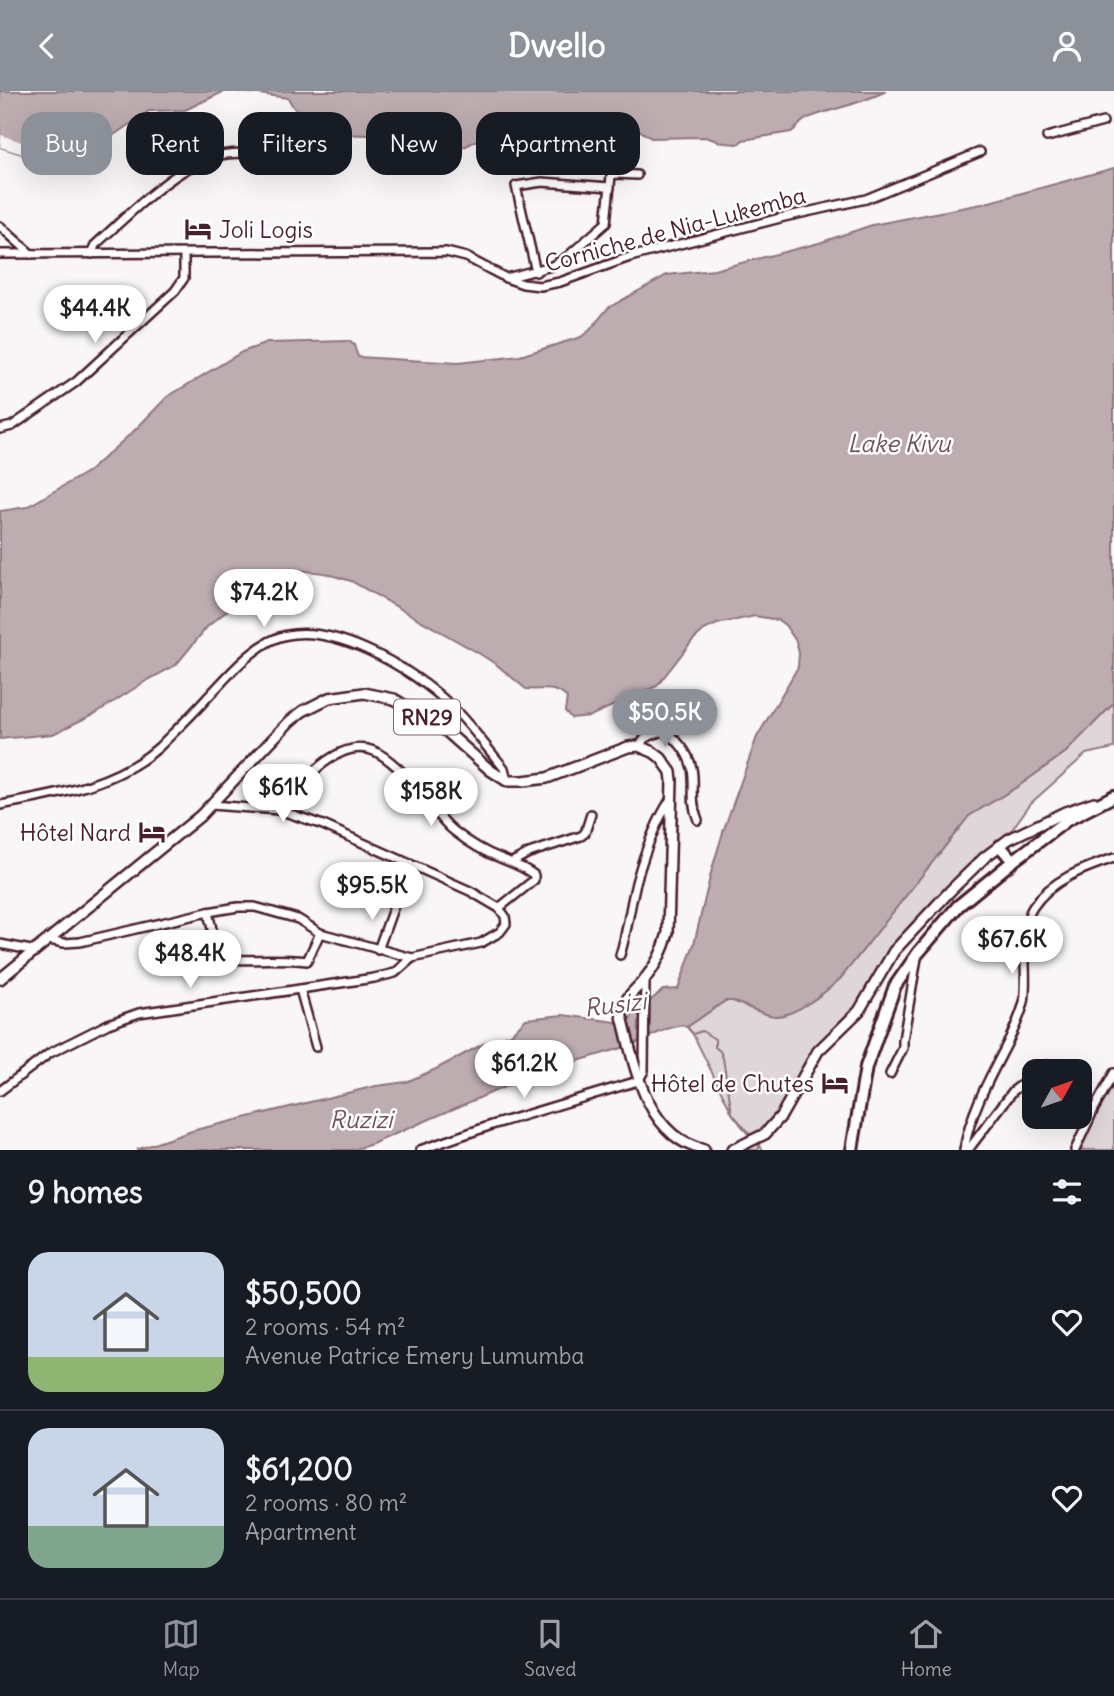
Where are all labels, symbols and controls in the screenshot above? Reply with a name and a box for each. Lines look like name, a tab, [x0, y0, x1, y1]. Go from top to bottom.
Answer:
text: Dwello	[508, 25, 606, 66]
icon: back	[28, 27, 66, 65]
icon: person	[1048, 27, 1086, 65]
chip: Buy	[21, 112, 112, 175]
chip: Rent	[126, 112, 224, 175]
chip: Filters	[238, 112, 352, 175]
chip: New	[366, 112, 462, 175]
chip: Apartment	[476, 112, 640, 175]
street label: Corniche de Nia-Lukemba	[541, 180, 809, 278]
hotel icon: Joli Logis	[183, 214, 213, 244]
place label: Joli Logis	[219, 215, 313, 244]
pin: $44.4K	[38, 285, 152, 345]
text: $44.4K	[59, 293, 131, 322]
water label: Lake Kivu	[847, 428, 953, 458]
pin: $74.2K	[207, 569, 321, 629]
text: $74.2K	[230, 577, 298, 606]
pin: $50.5K	[608, 689, 722, 749]
text: $50.5K	[628, 697, 702, 726]
road number: RN29	[394, 699, 460, 735]
pin: $61K	[242, 765, 324, 824]
pin: $158K	[382, 769, 480, 828]
text: $61K	[258, 772, 308, 801]
text: $158K	[400, 776, 462, 805]
hotel icon: Hôtel Nard	[137, 817, 167, 847]
place label: Hôtel Nard	[20, 818, 131, 847]
pin: $95.5K	[315, 863, 429, 922]
text: $95.5K	[336, 870, 408, 899]
pin: $67.6K	[955, 917, 1069, 976]
text: $67.6K	[977, 924, 1047, 953]
pin: $48.4K	[133, 930, 247, 990]
text: $48.4K	[154, 938, 226, 967]
water label: Rusizi	[582, 985, 650, 1023]
pin: $61.2K	[467, 1041, 581, 1100]
text: $61.2K	[491, 1048, 557, 1077]
north arrow	[1022, 1059, 1092, 1129]
map controls	[1022, 1059, 1092, 1129]
hotel icon: Hôtel de Chutes	[820, 1068, 850, 1098]
place label: Hôtel de Chutes	[651, 1069, 814, 1098]
water label: Ruzizi	[330, 1104, 395, 1134]
text: 9 homes	[28, 1173, 143, 1211]
icon: filters	[1048, 1173, 1086, 1211]
text: $50,500	[245, 1274, 362, 1312]
icon: home	[84, 1280, 168, 1364]
icon: heart	[1048, 1303, 1086, 1341]
text: 2 rooms · 54 m²	[245, 1312, 406, 1341]
text: Avenue Patrice Emery Lumumba	[245, 1341, 584, 1370]
text: $61,200	[245, 1450, 353, 1488]
icon: home	[84, 1456, 168, 1540]
icon: heart	[1048, 1479, 1086, 1517]
text: 2 rooms · 80 m²	[245, 1488, 407, 1517]
text: Apartment	[245, 1517, 357, 1546]
tab: Map	[162, 1615, 200, 1681]
tab: Saved	[524, 1615, 576, 1681]
tab: Home	[901, 1615, 952, 1681]

